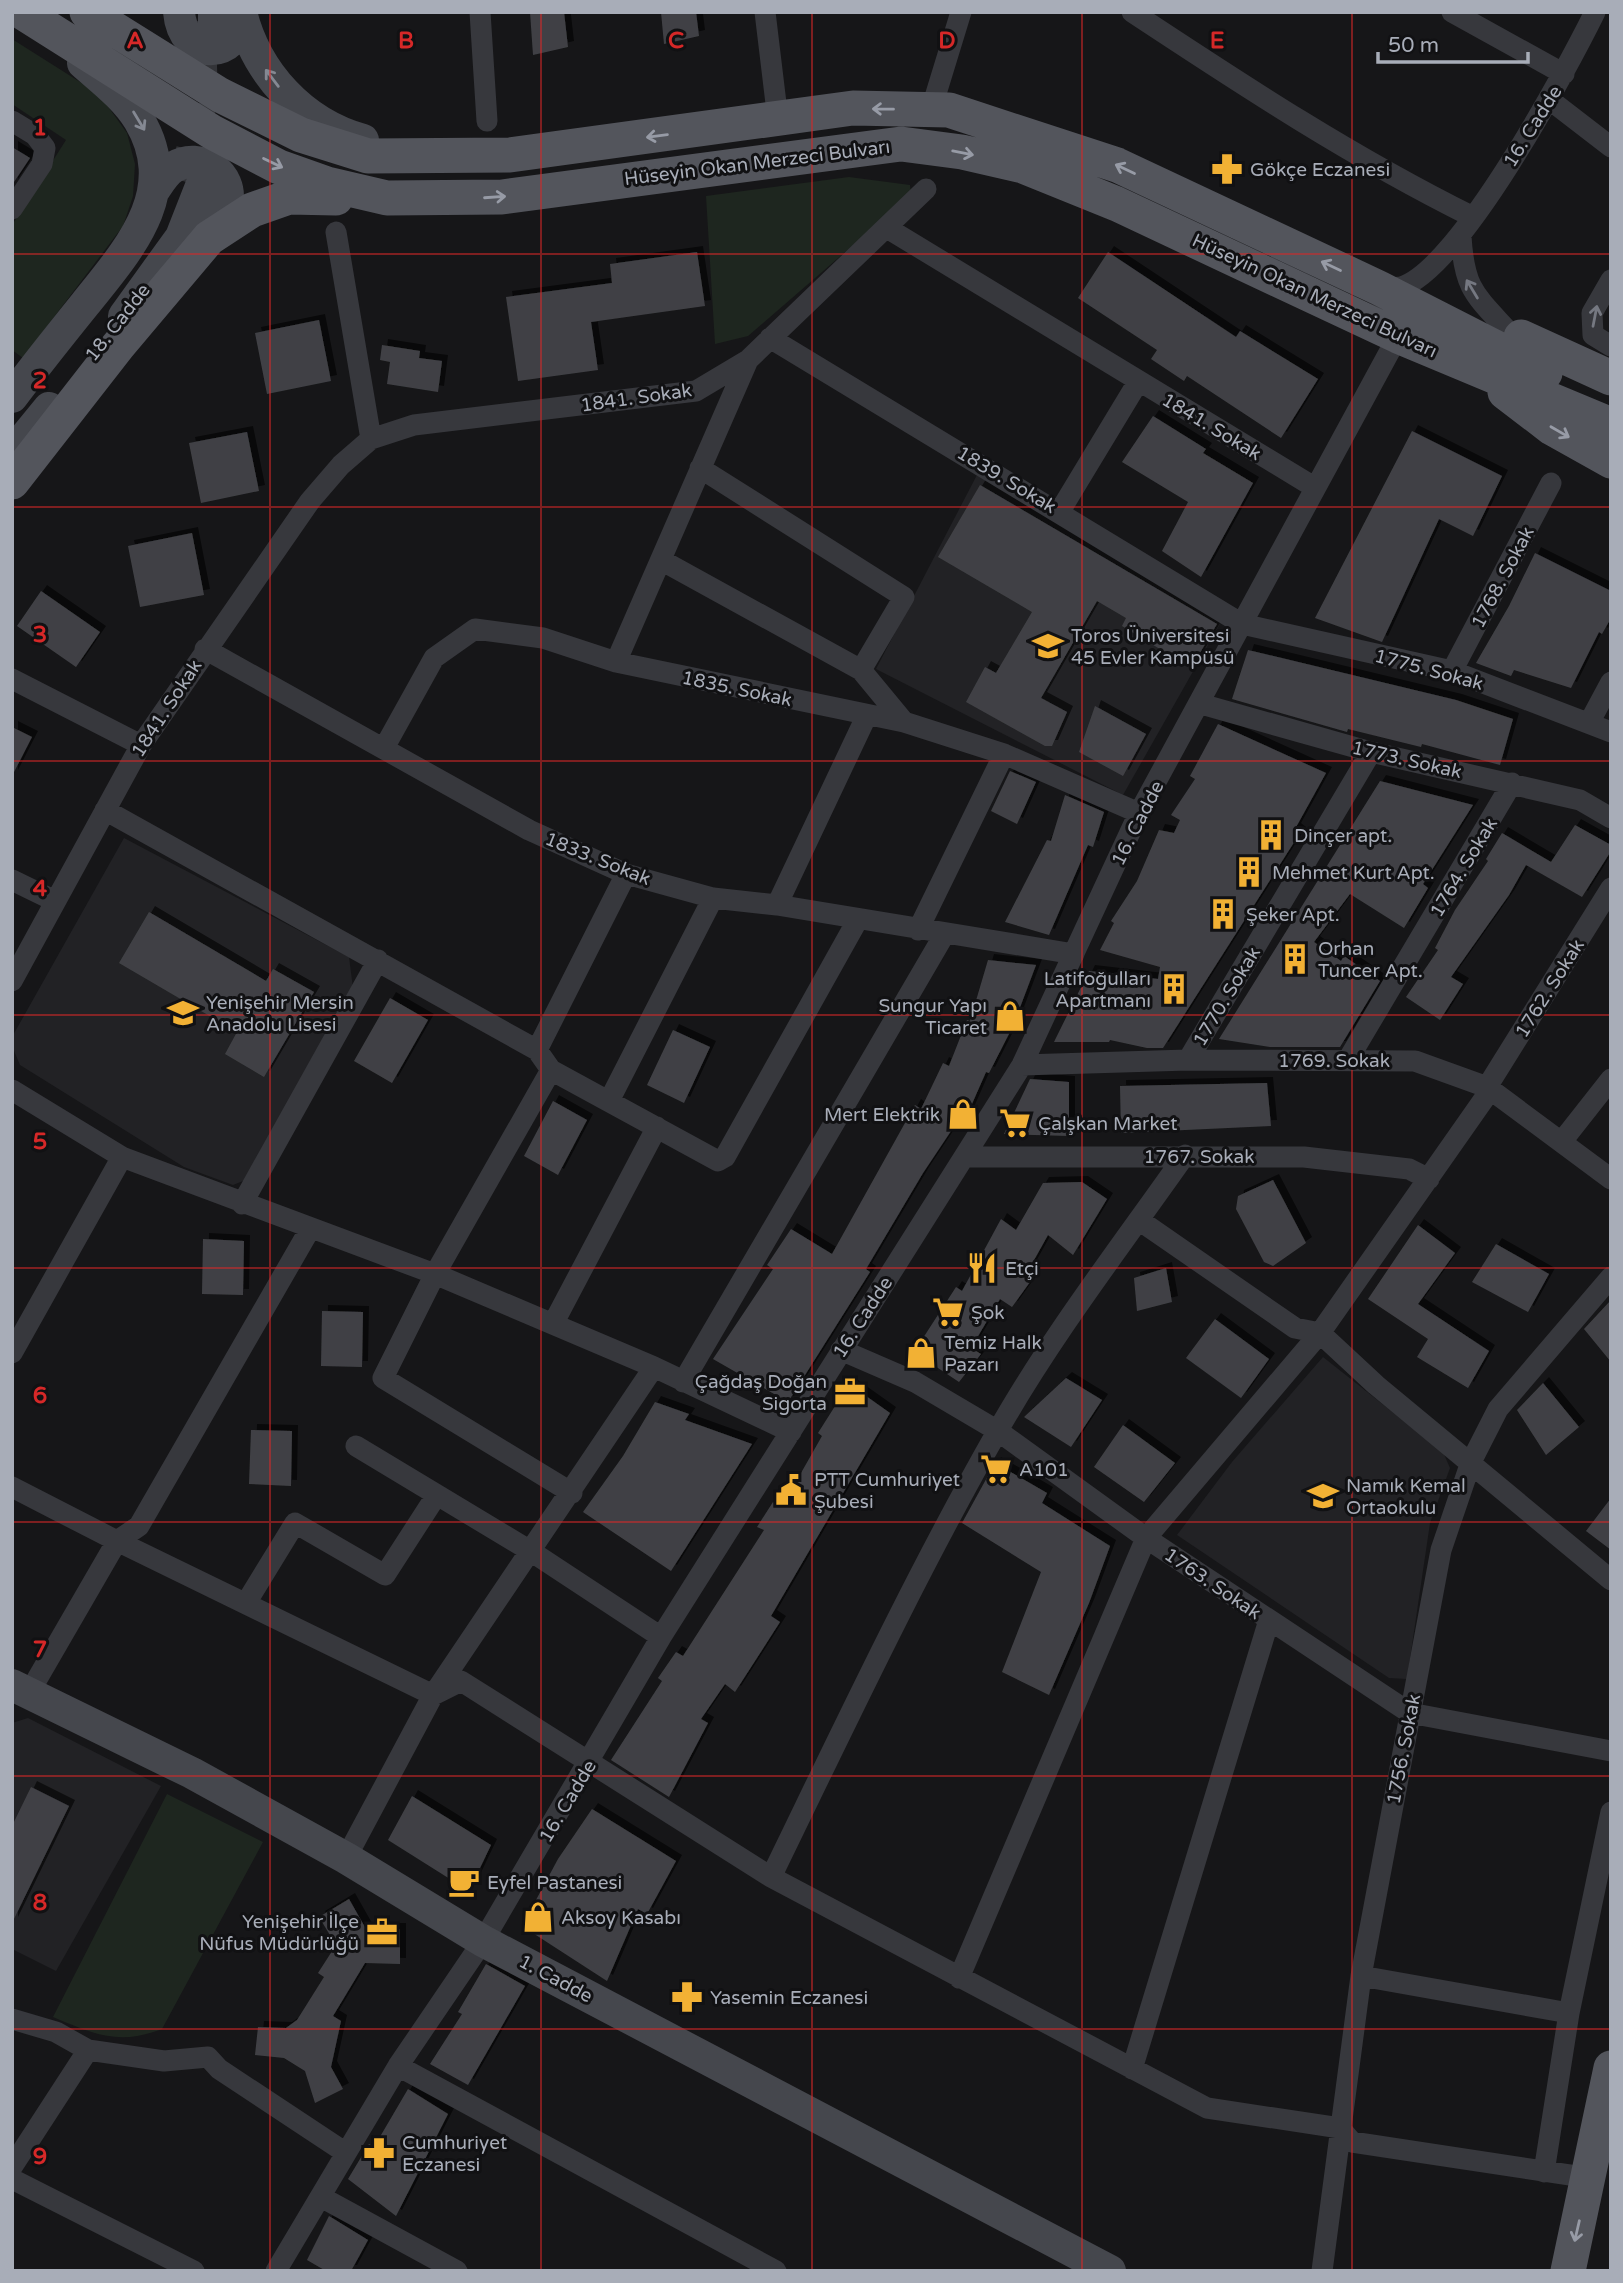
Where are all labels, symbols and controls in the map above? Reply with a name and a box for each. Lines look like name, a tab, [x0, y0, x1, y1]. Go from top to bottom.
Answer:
scale bar	[1378, 21, 1528, 65]
text: A	[126, 27, 144, 55]
text: B	[398, 27, 414, 55]
text: C	[668, 27, 684, 55]
text: D	[938, 27, 956, 55]
text: E	[1210, 27, 1224, 55]
text: 50 m	[1388, 33, 1439, 58]
one-way arrow	[265, 69, 280, 87]
street label: 16. Cadde	[1499, 82, 1567, 172]
one-way arrow	[871, 102, 894, 116]
one-way arrow	[132, 110, 146, 130]
text: 1	[33, 114, 47, 142]
one-way arrow	[646, 129, 669, 142]
street label: Hüseyin Okan Merzeci Bulvarı	[623, 136, 891, 190]
one-way arrow	[951, 147, 974, 161]
pharmacy icon: Gökçe Eczanesi	[1210, 152, 1244, 186]
one-way arrow	[262, 157, 283, 170]
place label: Gökçe Eczanesi	[1250, 159, 1390, 181]
one-way arrow	[1115, 162, 1136, 175]
one-way arrow	[483, 190, 506, 203]
street label: Hüseyin Okan Merzeci Bulvarı	[1189, 229, 1441, 362]
one-way arrow	[1321, 258, 1342, 272]
street label: 18. Cadde	[81, 279, 155, 366]
one-way arrow	[1465, 279, 1479, 299]
one-way arrow	[1589, 306, 1602, 328]
text: 2	[33, 367, 47, 395]
street label: 1841. Sokak	[579, 379, 693, 417]
street label: 1841. Sokak	[1158, 389, 1265, 465]
one-way arrow	[1549, 426, 1570, 439]
street label: 1839. Sokak	[953, 442, 1060, 518]
street label: 1768. Sokak	[1467, 523, 1539, 632]
text: 3	[33, 621, 47, 649]
place label: Toros Üniversitesi 45 Evler Kampüsü	[1071, 625, 1235, 669]
school or university icon: Toros Üniversitesi 45 Evler Kampüsü	[1031, 629, 1065, 663]
street label: 1775. Sokak	[1372, 645, 1486, 695]
street label: 1841. Sokak	[127, 656, 207, 762]
street label: 1835. Sokak	[680, 667, 794, 711]
street label: 1773. Sokak	[1350, 737, 1464, 783]
street label: 16. Cadde	[1107, 777, 1169, 870]
street label: 1764. Sokak	[1426, 814, 1502, 921]
building icon: Dinçer apt.	[1254, 818, 1288, 852]
place label: Dinçer apt.	[1294, 825, 1392, 847]
street label: 1833. Sokak	[542, 828, 654, 890]
building icon: Mehmet Kurt Apt.	[1232, 855, 1266, 889]
place label: Mehmet Kurt Apt.	[1272, 862, 1435, 884]
text: 4	[33, 875, 48, 903]
building icon: Şeker Apt.	[1206, 897, 1240, 931]
place label: Şeker Apt.	[1246, 904, 1340, 926]
street label: 1762. Sokak	[1511, 935, 1589, 1042]
place label: Orhan Tuncer Apt.	[1318, 938, 1423, 982]
building icon: Orhan Tuncer Apt.	[1278, 942, 1312, 976]
street label: 1770. Sokak	[1189, 943, 1265, 1050]
place label: Latifoğulları Apartmanı	[1044, 968, 1151, 1012]
building icon: Latifoğulları Apartmanı	[1157, 972, 1191, 1006]
place label: Yenişehir Mersin Anadolu Lisesi	[206, 992, 354, 1036]
place label: Sungur Yapı Ticaret	[879, 995, 987, 1039]
school or university icon: Yenişehir Mersin Anadolu Lisesi	[166, 996, 200, 1030]
shop icon: Sungur Yapı Ticaret	[993, 999, 1027, 1033]
street label: 1769. Sokak	[1278, 1050, 1390, 1072]
shop icon: Mert Elektrik	[946, 1097, 980, 1131]
place label: Mert Elektrik	[824, 1104, 940, 1126]
supermarket icon: Çalşkan Market	[998, 1106, 1032, 1140]
place label: Çalşkan Market	[1038, 1113, 1178, 1135]
text: 5	[33, 1128, 47, 1156]
street label: 1767. Sokak	[1143, 1146, 1255, 1168]
restaurant icon: Etçi	[965, 1251, 999, 1285]
place label: Etçi	[1005, 1258, 1039, 1280]
street label: 16. Cadde	[828, 1273, 897, 1362]
supermarket icon: Şok	[931, 1295, 965, 1329]
place label: Şok	[971, 1302, 1005, 1324]
place label: Temiz Halk Pazarı	[944, 1332, 1042, 1376]
shop icon: Temiz Halk Pazarı	[904, 1336, 938, 1370]
place label: Çağdaş Doğan Sigorta	[695, 1371, 827, 1415]
office icon: Çağdaş Doğan Sigorta	[833, 1375, 867, 1409]
text: 6	[33, 1382, 47, 1410]
supermarket icon: A101	[979, 1452, 1013, 1486]
place label: A101	[1019, 1459, 1069, 1481]
place label: PTT Cumhuriyet Şubesi	[814, 1469, 960, 1513]
public building icon: PTT Cumhuriyet Şubesi	[774, 1473, 808, 1507]
place label: Namık Kemal Ortaokulu	[1346, 1475, 1466, 1519]
school or university icon: Namık Kemal Ortaokulu	[1306, 1479, 1340, 1513]
street label: 1763. Sokak	[1160, 1543, 1265, 1624]
text: 7	[33, 1636, 47, 1664]
street label: 1756. Sokak	[1382, 1692, 1425, 1806]
street label: 16. Cadde	[535, 1756, 601, 1847]
cafe icon: Eyfel Pastanesi	[447, 1865, 481, 1899]
place label: Eyfel Pastanesi	[487, 1872, 622, 1894]
text: 8	[33, 1889, 47, 1917]
shop icon: Aksoy Kasabı	[521, 1900, 555, 1934]
place label: Aksoy Kasabı	[561, 1907, 681, 1929]
place label: Yenişehir İlçe Nüfus Müdürlüğü	[199, 1911, 359, 1955]
office icon: Yenişehir İlçe Nüfus Müdürlüğü	[365, 1915, 399, 1949]
street label: 1. Cadde	[515, 1950, 596, 2007]
pharmacy icon: Yasemin Eczanesi	[670, 1980, 704, 2014]
place label: Yasemin Eczanesi	[710, 1987, 868, 2009]
place label: Cumhuriyet Eczanesi	[402, 2132, 507, 2176]
pharmacy icon: Cumhuriyet Eczanesi	[362, 2136, 396, 2170]
text: 9	[33, 2143, 47, 2171]
one-way arrow	[1570, 2219, 1583, 2242]

